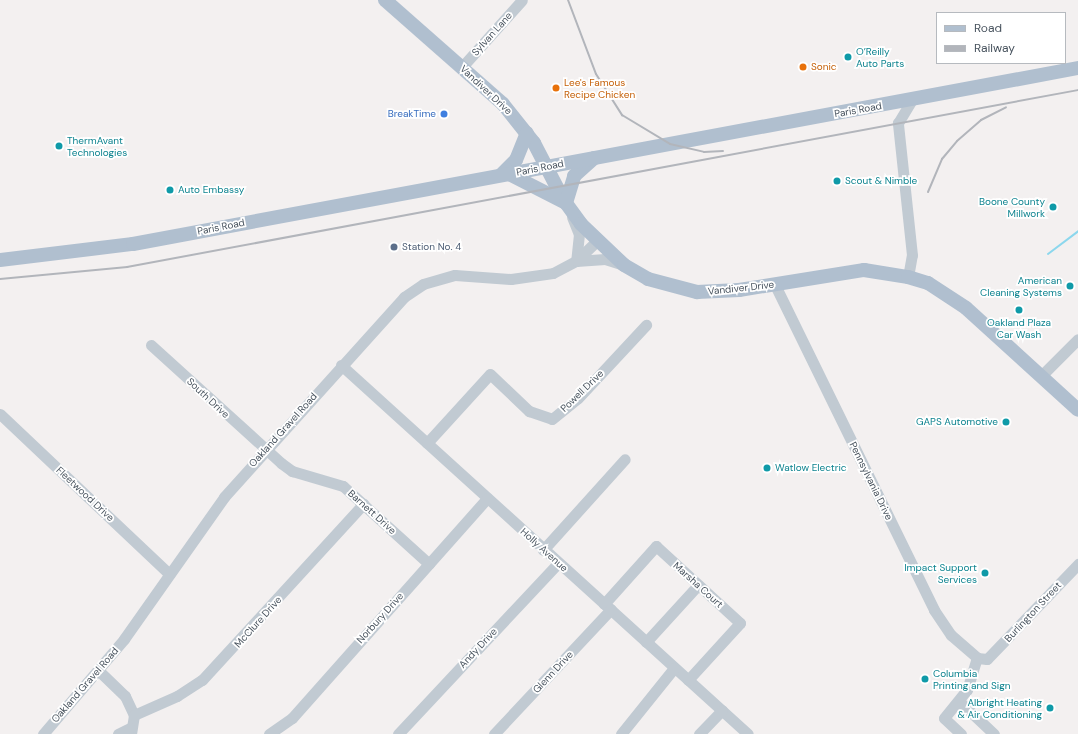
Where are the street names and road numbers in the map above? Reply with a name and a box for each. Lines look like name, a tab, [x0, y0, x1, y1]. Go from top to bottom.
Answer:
street label: Sylvan Lane	[469, 10, 515, 58]
street label: Vandiver Drive	[458, 63, 514, 117]
street label: Paris Road	[833, 100, 883, 120]
street label: Paris Road	[515, 158, 565, 178]
street label: Paris Road	[196, 217, 246, 237]
street label: Vandiver Drive	[707, 279, 775, 297]
street label: Powell Drive	[558, 368, 606, 414]
street label: South Drive	[184, 375, 232, 421]
street label: Oakland Gravel Road	[246, 390, 320, 470]
street label: Pennsylvania Drive	[847, 440, 895, 522]
street label: Fleetwood Drive	[54, 464, 116, 524]
street label: Barnett Drive	[345, 487, 399, 537]
street label: Holly Avenue	[518, 526, 570, 574]
street label: Marsha Court	[671, 560, 725, 610]
street label: Burlington Street	[1002, 579, 1064, 645]
street label: Norbury Drive	[354, 590, 406, 646]
street label: McClure Drive	[232, 594, 284, 650]
street label: Andy Drive	[456, 625, 500, 671]
street label: Oakland Gravel Road	[49, 645, 121, 725]
street label: Glenn Drive	[530, 648, 576, 696]

